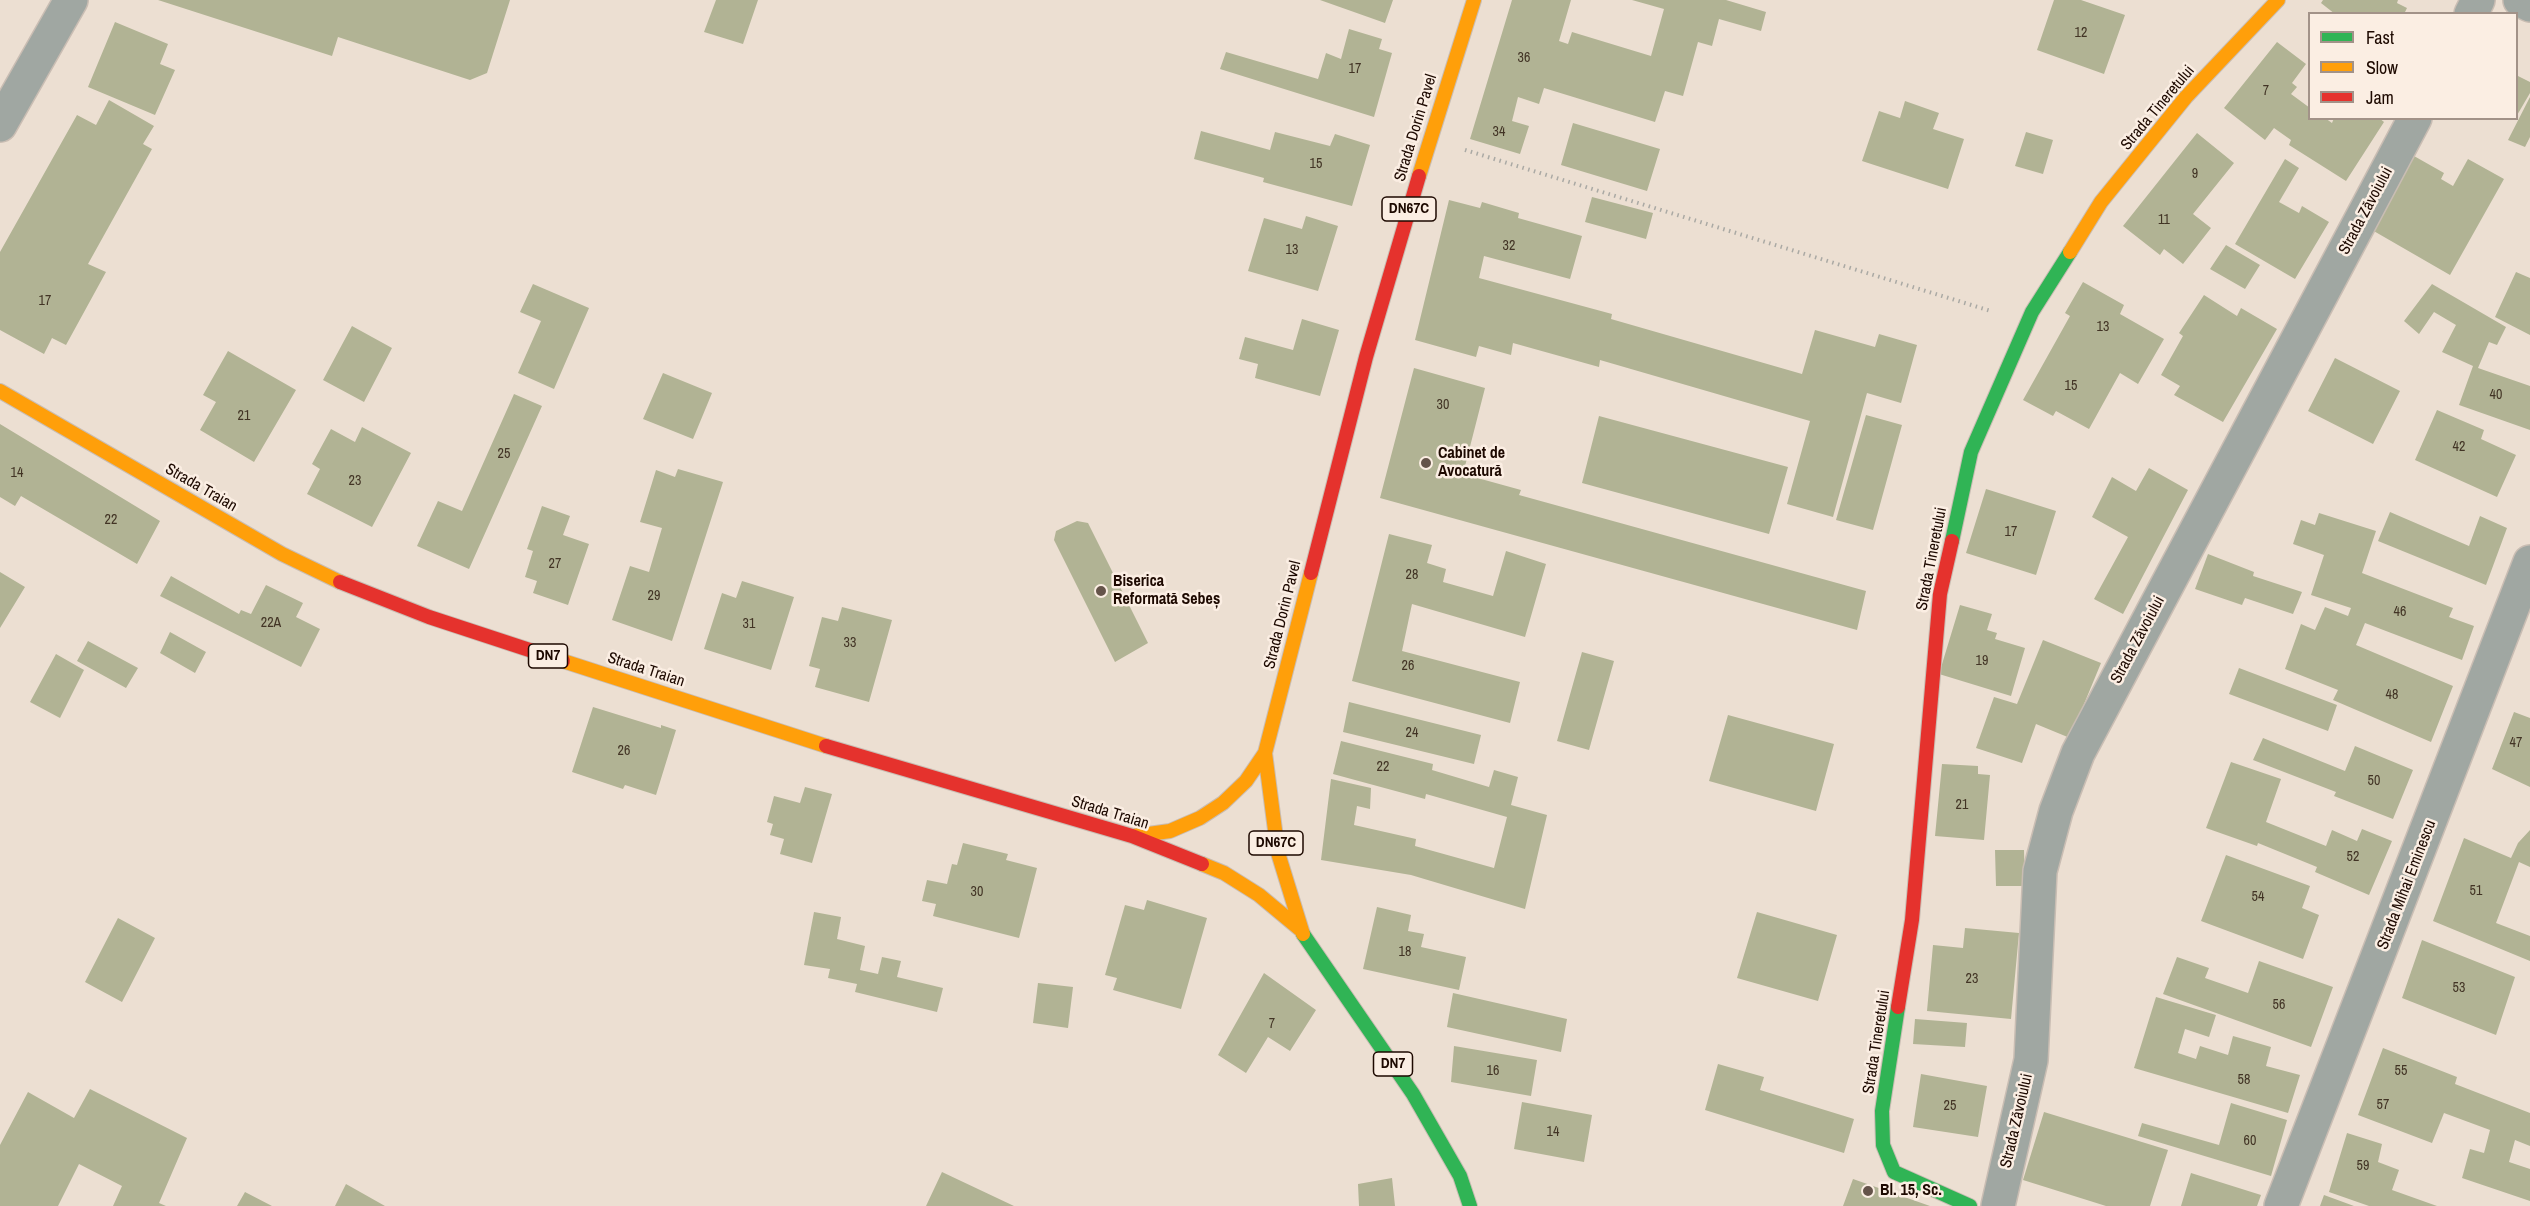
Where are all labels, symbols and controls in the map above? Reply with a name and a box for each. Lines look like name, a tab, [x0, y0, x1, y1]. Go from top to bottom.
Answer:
legend	[2308, 12, 2518, 120]
house number: 12	[2075, 25, 2087, 41]
text: Fast	[2366, 25, 2394, 50]
house number: 36	[1518, 50, 1530, 66]
text: Slow	[2366, 55, 2398, 80]
house number: 17	[1349, 61, 1361, 77]
street label: Strada Tineretului	[2117, 62, 2199, 154]
street label: Strada Dorin Pavel	[1391, 72, 1441, 184]
house number: 7	[2263, 83, 2269, 99]
text: Jam	[2366, 85, 2394, 110]
house number: 34	[1493, 124, 1505, 140]
house number: 15	[1310, 156, 1322, 172]
street label: Strada Zăvoiului	[2335, 164, 2397, 258]
house number: 9	[2192, 166, 2198, 182]
road number: DN67C	[1382, 197, 1436, 221]
house number: 11	[2158, 212, 2170, 228]
house number: 32	[1503, 238, 1515, 254]
house number: 13	[1286, 242, 1298, 258]
house number: 17	[39, 293, 51, 309]
house number: 13	[2097, 319, 2109, 335]
house number: 15	[2065, 378, 2077, 394]
house number: 40	[2490, 387, 2502, 403]
house number: 30	[1437, 397, 1449, 413]
house number: 21	[238, 408, 250, 424]
house number: 42	[2453, 439, 2465, 455]
place label: Cabinet de Avocatură	[1438, 444, 1505, 482]
house number: 25	[498, 446, 510, 462]
marker: Cabinet de Avocatură	[1419, 456, 1433, 470]
street label: Strada Traian	[162, 460, 240, 516]
house number: 14	[11, 465, 23, 481]
house number: 23	[349, 473, 361, 489]
street label: Strada Tineretului	[1913, 506, 1951, 612]
house number: 22	[105, 512, 117, 528]
house number: 17	[2005, 524, 2017, 540]
house number: 27	[549, 556, 561, 572]
street label: Strada Dorin Pavel	[1260, 559, 1306, 671]
house number: 28	[1406, 567, 1418, 583]
place label: Biserica Reformată Sebeș	[1113, 572, 1220, 610]
marker: Biserica Reformată Sebeș	[1094, 584, 1108, 598]
house number: 29	[648, 588, 660, 604]
street label: Strada Zăvoiului	[2107, 593, 2169, 687]
house number: 46	[2394, 604, 2406, 620]
house number: 22A	[261, 615, 281, 631]
house number: 31	[743, 616, 755, 632]
house number: 33	[844, 635, 856, 651]
road number: DN7	[528, 644, 568, 668]
street label: Strada Traian	[605, 649, 687, 691]
house number: 19	[1976, 653, 1988, 669]
house number: 26	[1402, 658, 1414, 674]
house number: 48	[2386, 687, 2398, 703]
house number: 24	[1406, 725, 1418, 741]
house number: 47	[2510, 735, 2522, 751]
house number: 26	[618, 743, 630, 759]
house number: 22	[1377, 759, 1389, 775]
house number: 50	[2368, 773, 2380, 789]
street label: Strada Traian	[1069, 792, 1151, 834]
house number: 21	[1956, 797, 1968, 813]
street label: Strada Mihai Eminescu	[2373, 818, 2441, 952]
road number: DN67C	[1249, 831, 1303, 855]
house number: 52	[2347, 849, 2359, 865]
house number: 51	[2470, 883, 2482, 899]
house number: 30	[971, 884, 983, 900]
house number: 54	[2252, 889, 2264, 905]
house number: 18	[1399, 944, 1411, 960]
house number: 23	[1966, 971, 1978, 987]
house number: 53	[2453, 980, 2465, 996]
street label: Strada Tineretului	[1859, 989, 1895, 1095]
house number: 56	[2273, 997, 2285, 1013]
house number: 7	[1269, 1016, 1275, 1032]
road number: DN7	[1374, 1052, 1412, 1076]
house number: 16	[1487, 1063, 1499, 1079]
house number: 55	[2395, 1063, 2407, 1079]
street label: Strada Zăvoiului	[1997, 1072, 2037, 1170]
house number: 58	[2238, 1072, 2250, 1088]
house number: 57	[2377, 1097, 2389, 1113]
house number: 25	[1944, 1098, 1956, 1114]
house number: 14	[1547, 1124, 1559, 1140]
house number: 60	[2244, 1133, 2256, 1149]
house number: 59	[2357, 1158, 2369, 1174]
place label: Bl. 15, Sc.	[1880, 1181, 1942, 1201]
marker: Bl. 15, Sc.	[1861, 1184, 1875, 1198]

